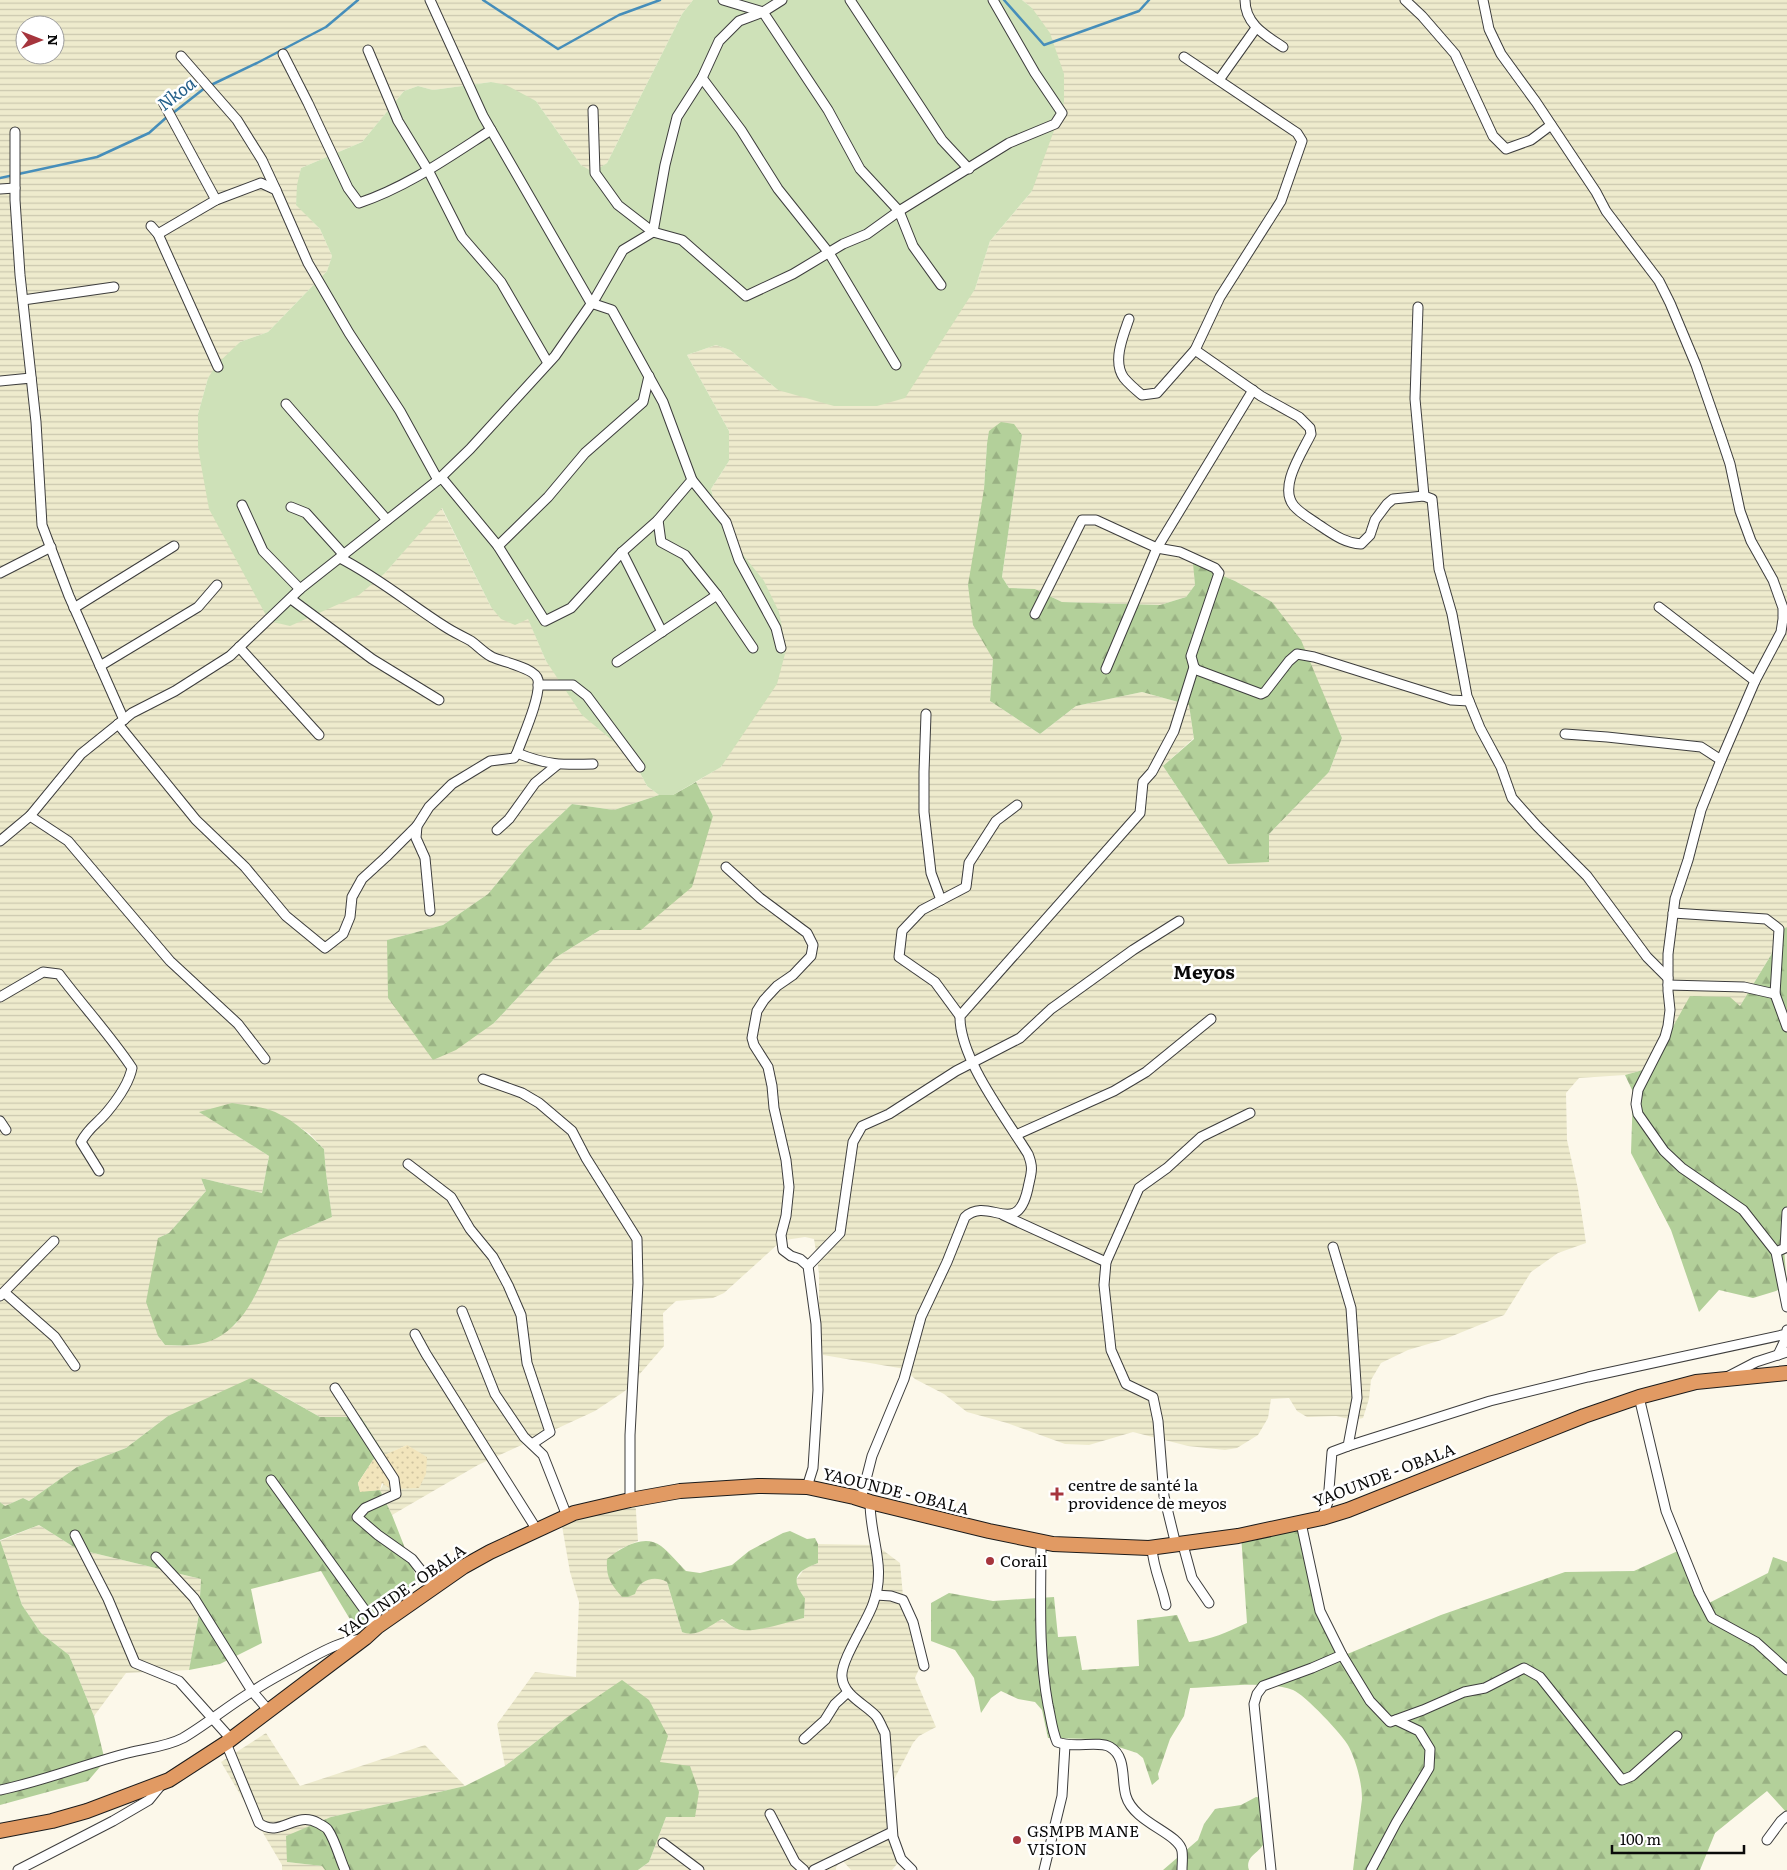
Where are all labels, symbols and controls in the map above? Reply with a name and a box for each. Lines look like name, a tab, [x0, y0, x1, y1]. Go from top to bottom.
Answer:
north arrow	[15, 15, 65, 65]
text: N	[44, 34, 64, 46]
water label: Nkoa	[151, 69, 202, 117]
district label: Meyos	[1173, 957, 1235, 985]
street label: YAOUNDE - OBALA	[1309, 1436, 1458, 1512]
street label: YAOUNDE - OBALA	[820, 1460, 972, 1520]
place label: centre de santé la providence de meyos	[1068, 1472, 1227, 1514]
marker: centre de santé la providence de meyos	[1050, 1487, 1064, 1501]
street label: YAOUNDE - OBALA	[333, 1537, 470, 1643]
place label: Corail	[1000, 1548, 1047, 1572]
marker: Corail	[984, 1555, 996, 1567]
place label: GSMPB MANE VISION	[1027, 1818, 1139, 1860]
scale bar	[1612, 1822, 1744, 1854]
text: 100 m	[1620, 1827, 1661, 1850]
marker: GSMPB MANE VISION	[1011, 1834, 1023, 1846]

